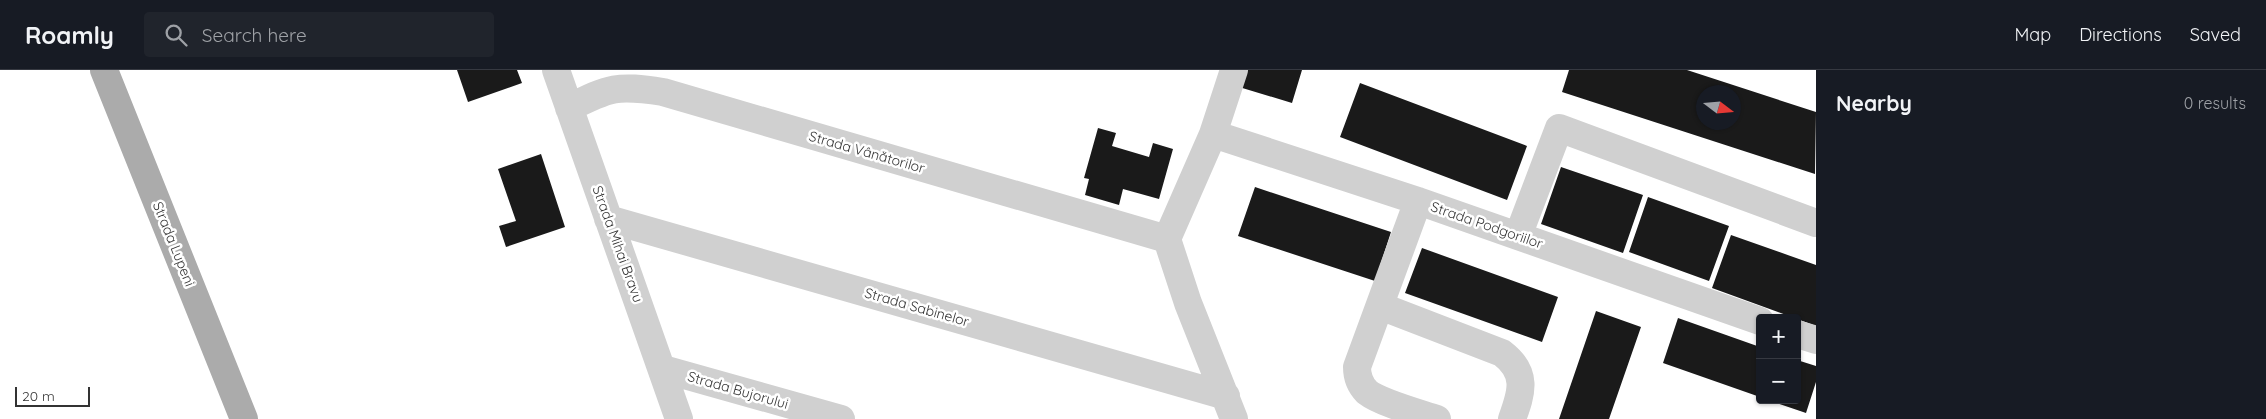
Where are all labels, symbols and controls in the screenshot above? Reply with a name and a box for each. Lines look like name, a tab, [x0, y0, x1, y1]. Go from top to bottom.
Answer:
search box	[144, 12, 494, 57]
text: Roamly	[25, 20, 114, 50]
icon: search	[162, 21, 190, 49]
text: Search here	[202, 23, 307, 47]
text: Map	[2014, 23, 2051, 46]
text: Directions	[2079, 23, 2162, 46]
text: Saved	[2190, 23, 2241, 46]
north arrow	[1696, 85, 1741, 130]
text: Nearby	[1836, 90, 1912, 116]
text: 0 results	[2184, 93, 2246, 113]
street label: Strada Vânătorilor	[807, 127, 928, 177]
street label: Strada Mihai Bravu	[589, 183, 647, 305]
street label: Strada Podgoriilor	[1429, 197, 1546, 253]
street label: Strada Lupeni	[149, 199, 199, 289]
street label: Strada Sabinelor	[863, 283, 972, 331]
map controls	[1756, 314, 1801, 404]
button: +	[1756, 314, 1801, 359]
button: −	[1756, 359, 1801, 404]
street label: Strada Bujorului	[686, 367, 790, 413]
scale bar	[15, 384, 90, 407]
text: 20 m	[22, 387, 55, 405]

